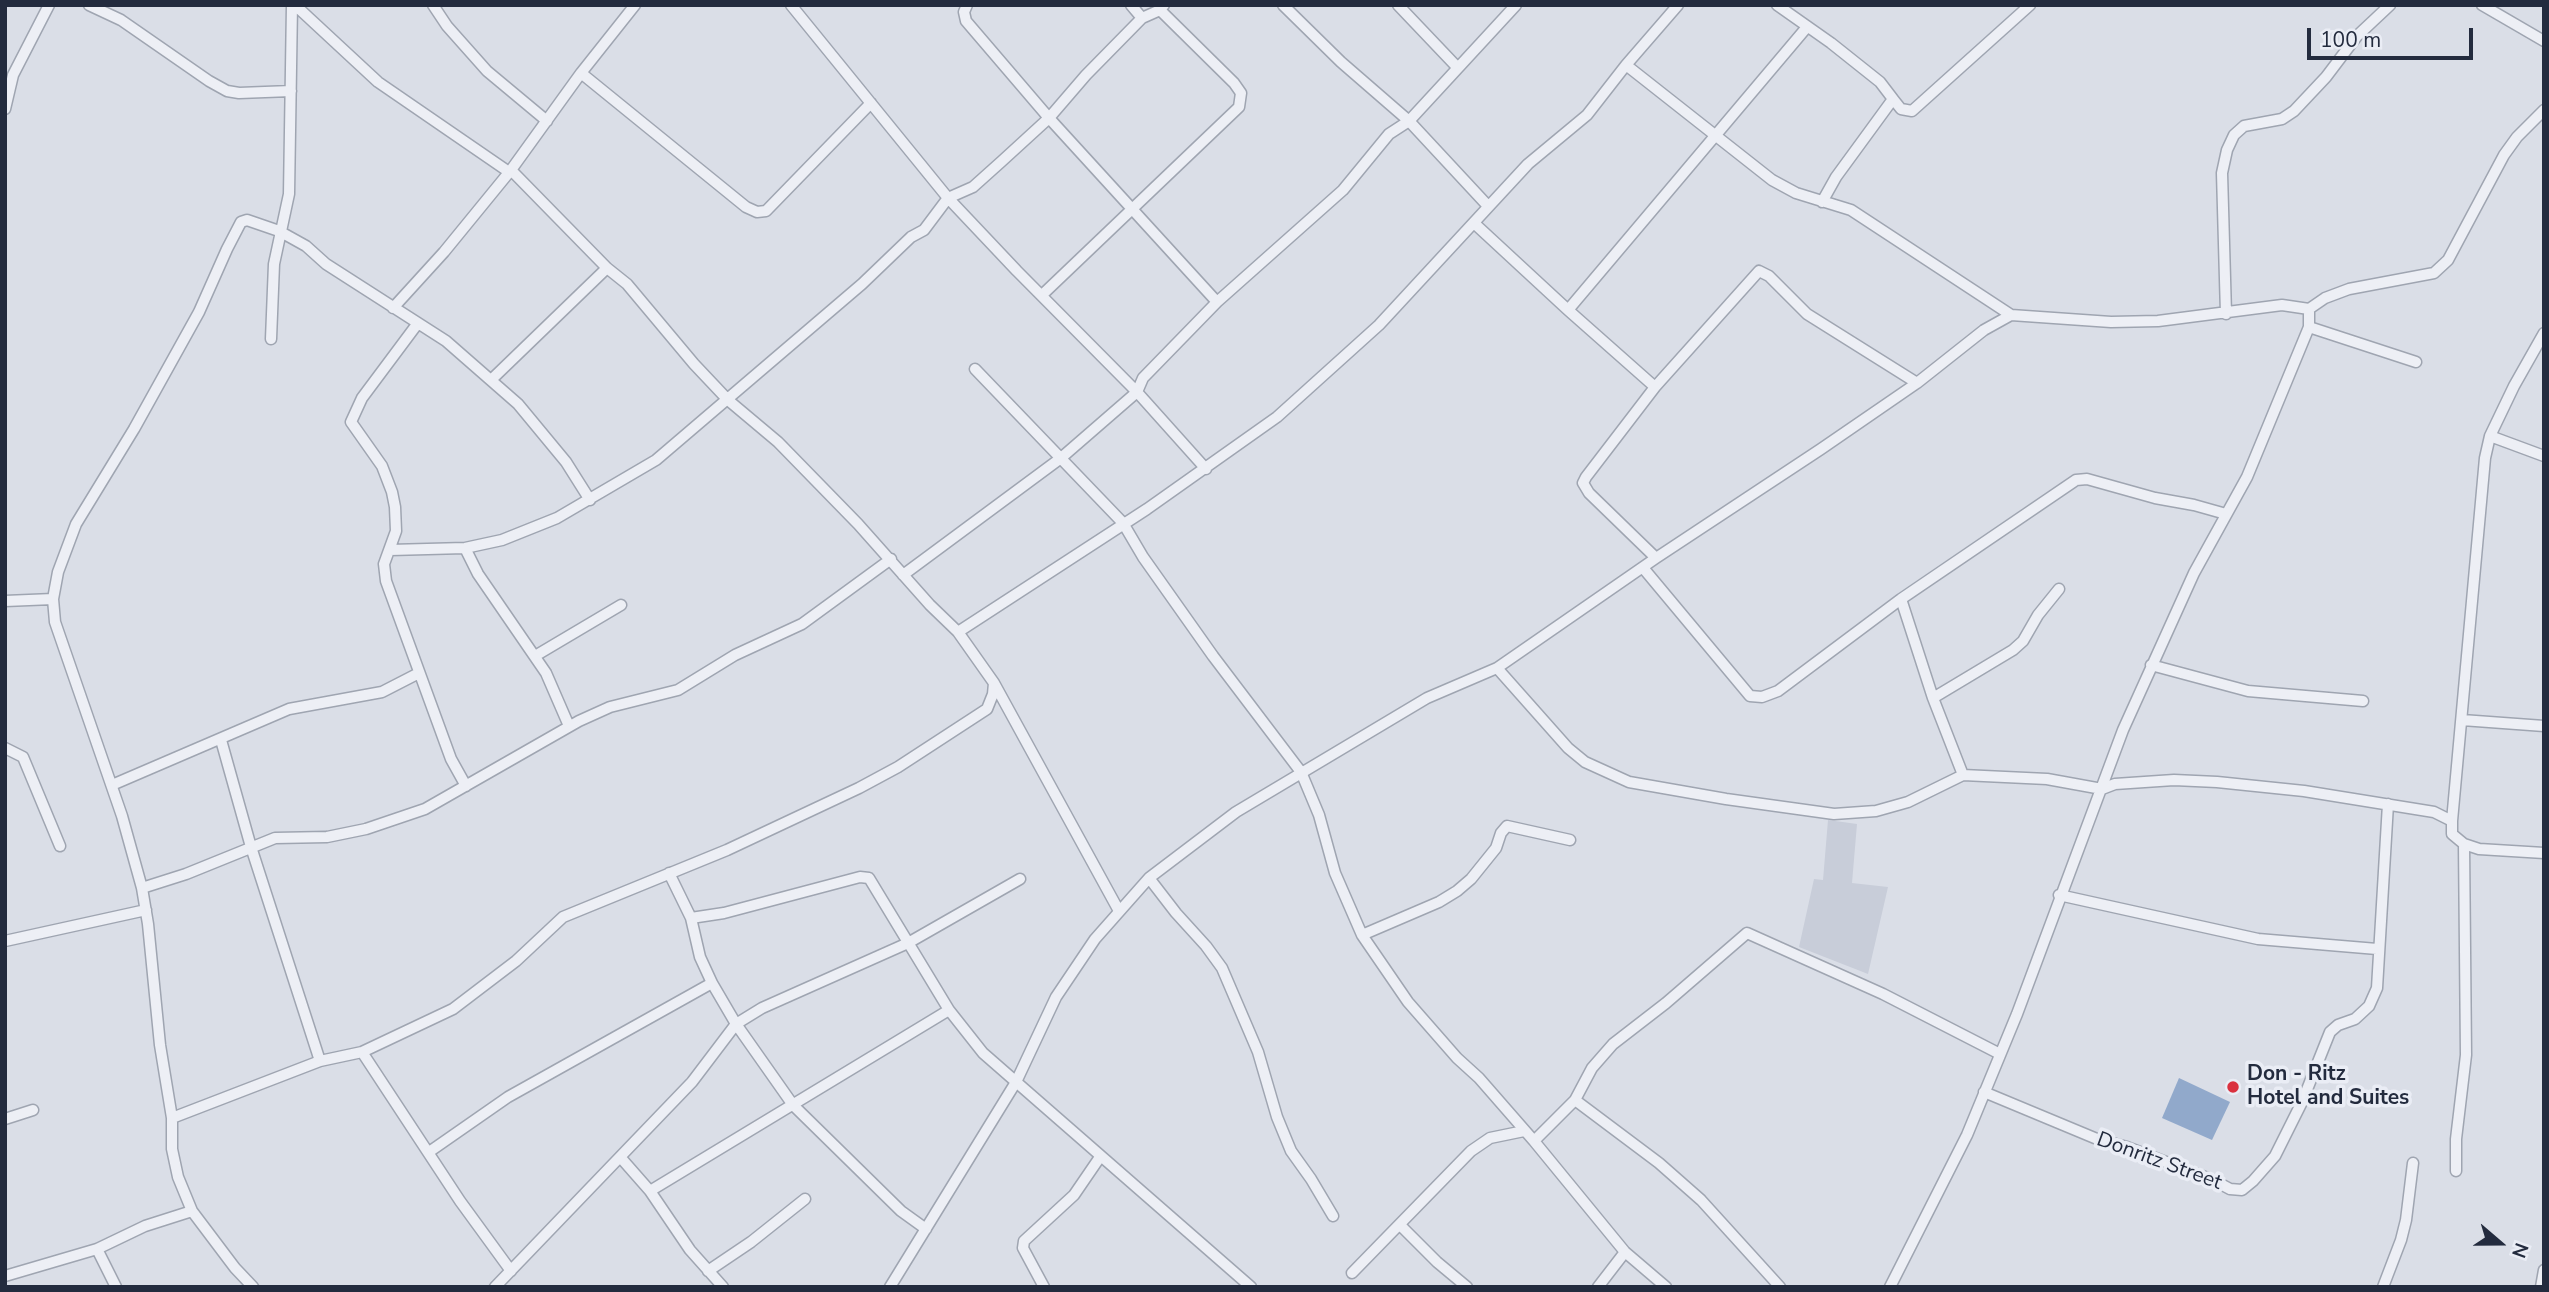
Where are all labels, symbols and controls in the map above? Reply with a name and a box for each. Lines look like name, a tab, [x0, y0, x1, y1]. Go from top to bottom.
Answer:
scale bar	[2311, 14, 2477, 58]
text: 100 m	[2320, 26, 2381, 54]
place label: Don - Ritz Hotel and Suites	[2247, 1062, 2409, 1112]
marker: Don - Ritz Hotel and Suites	[2225, 1079, 2241, 1095]
street label: Donritz Street	[2093, 1128, 2225, 1196]
north arrow	[2465, 1208, 2535, 1278]
text: N	[2505, 1239, 2534, 1261]

